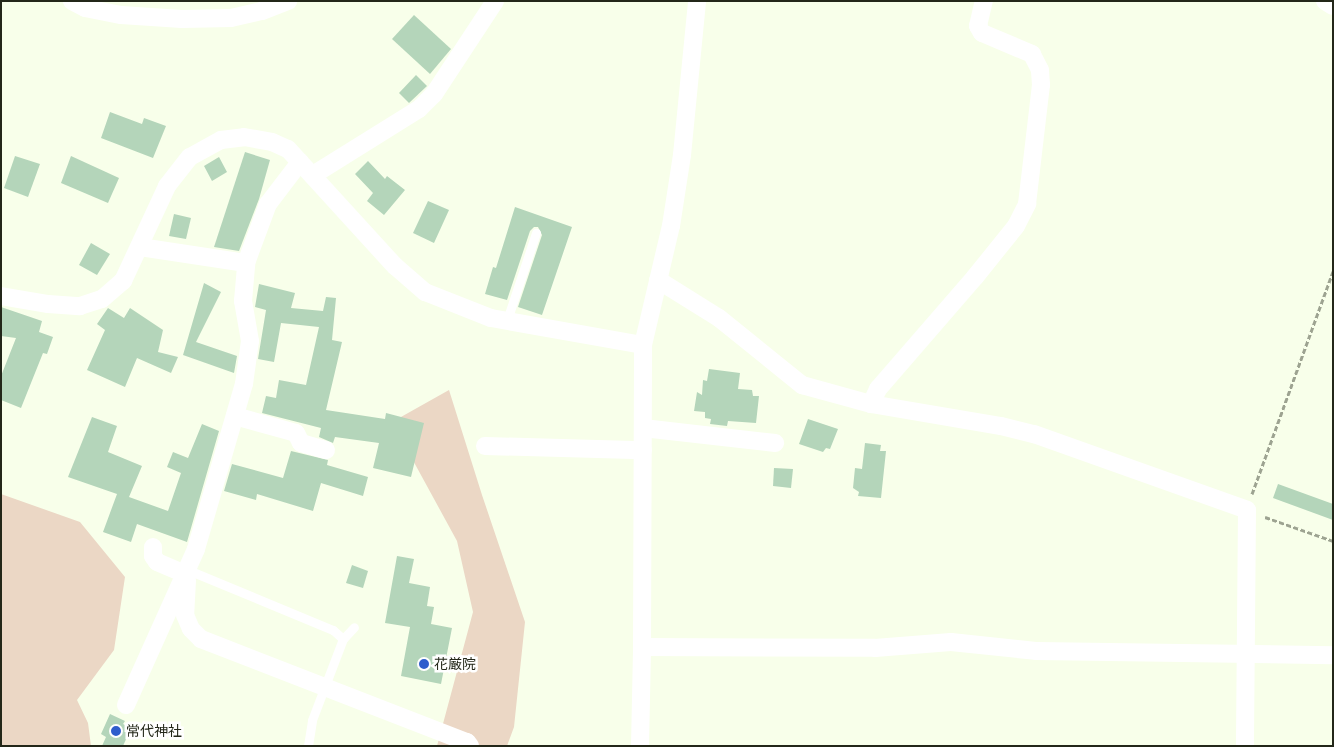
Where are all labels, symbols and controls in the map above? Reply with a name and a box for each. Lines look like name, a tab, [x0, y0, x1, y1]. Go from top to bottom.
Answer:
place label: 花厳院	[434, 656, 476, 672]
marker: 花厳院	[418, 658, 430, 670]
place label: 常代神社	[126, 723, 182, 739]
marker: 常代神社	[110, 725, 122, 737]

